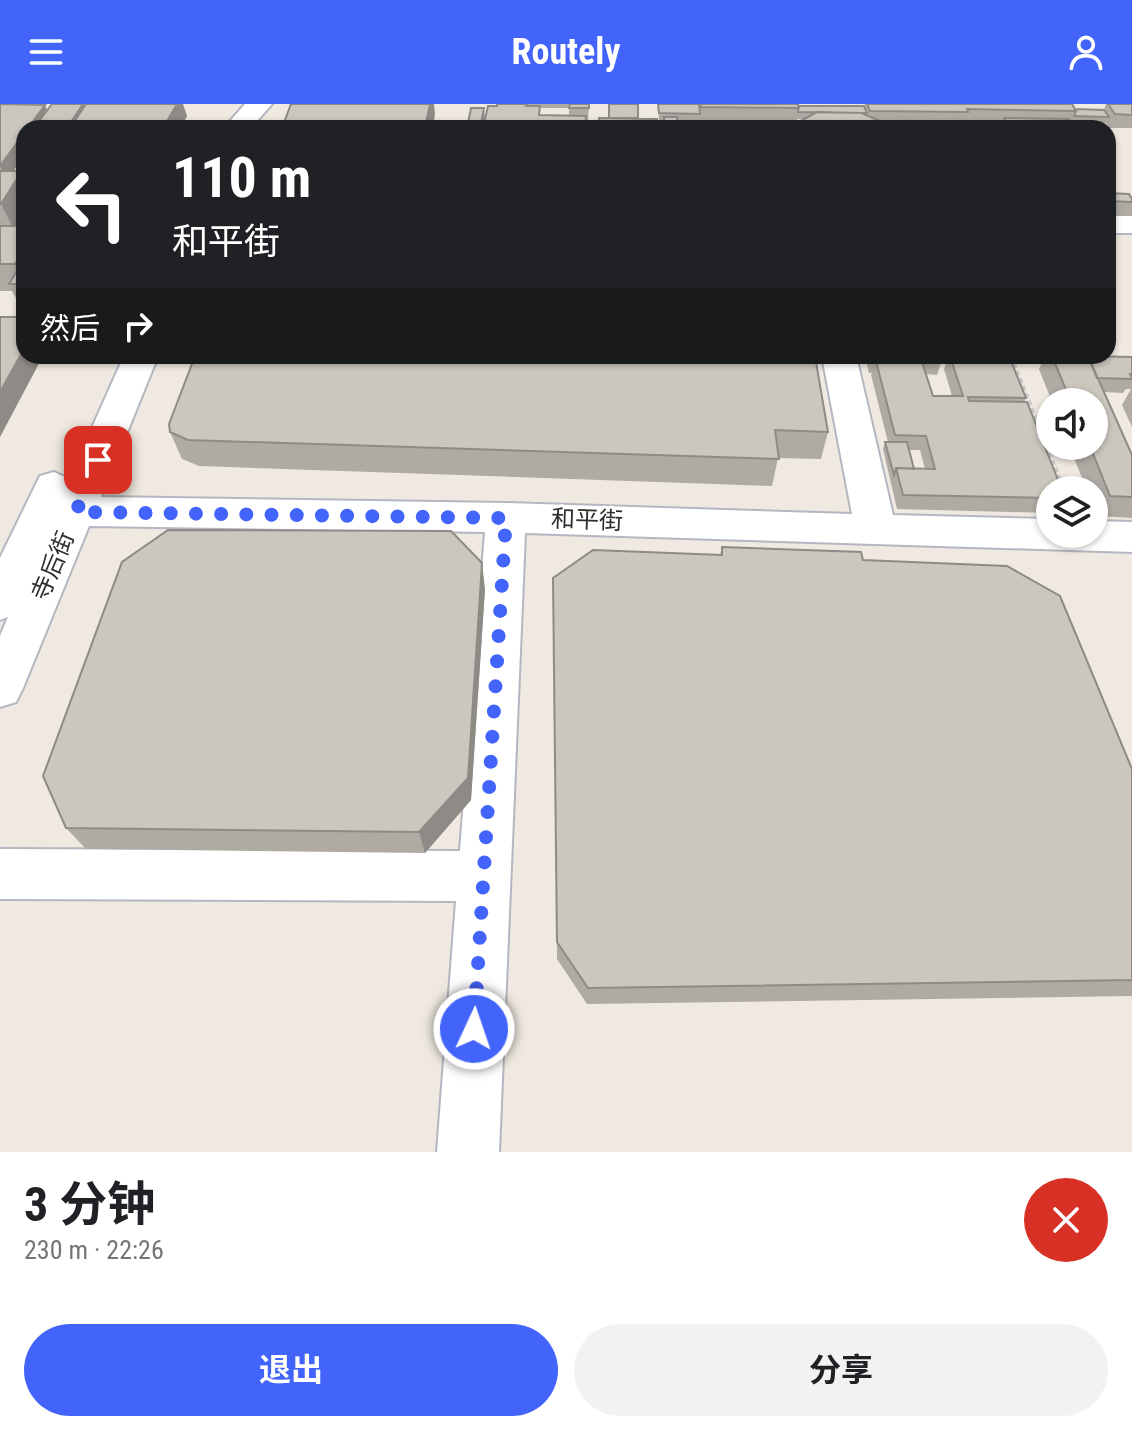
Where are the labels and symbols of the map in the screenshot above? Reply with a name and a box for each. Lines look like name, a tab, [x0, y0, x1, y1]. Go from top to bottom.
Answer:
pin	[64, 426, 132, 494]
street label: 和平街	[551, 505, 623, 535]
street label: 寺后街	[26, 527, 80, 605]
position arrow	[432, 987, 516, 1071]

